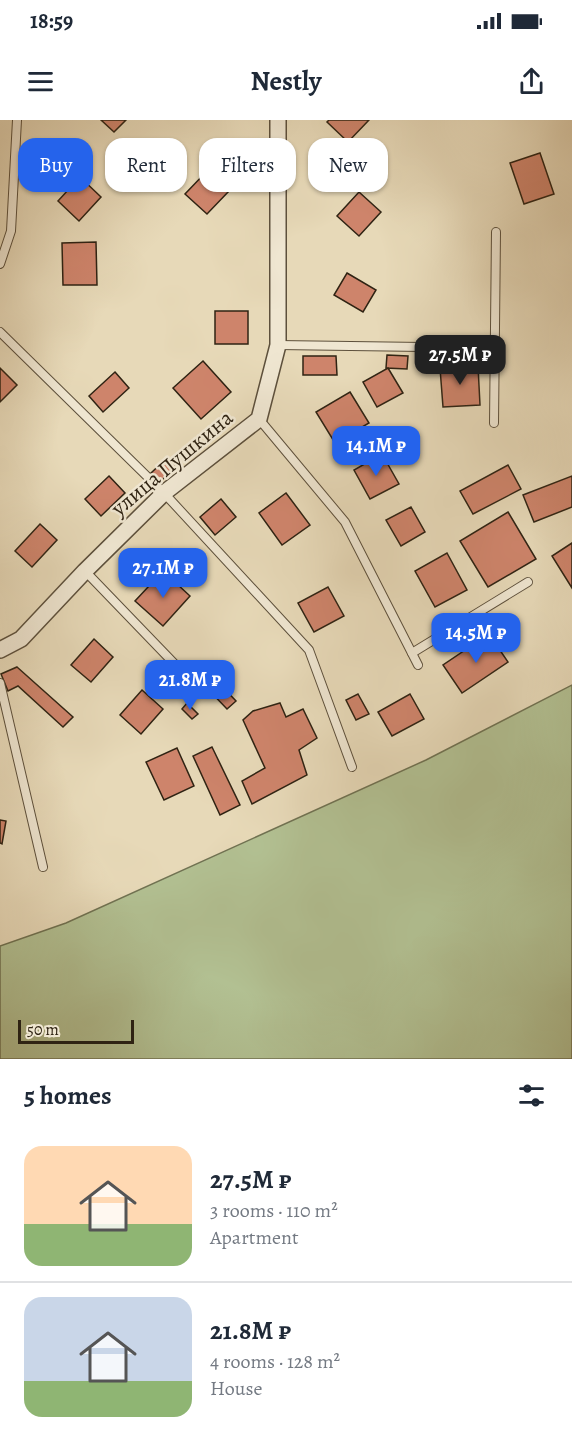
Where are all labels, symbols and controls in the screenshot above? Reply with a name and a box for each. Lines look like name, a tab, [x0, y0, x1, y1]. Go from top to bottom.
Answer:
text: 18:59	[30, 6, 73, 36]
text: Nestly	[250, 63, 322, 99]
icon: menu	[24, 65, 57, 98]
icon: share	[515, 65, 548, 98]
chip: Buy	[18, 138, 93, 192]
chip: Rent	[105, 138, 187, 192]
chip: Filters	[199, 138, 296, 192]
chip: New	[308, 138, 388, 192]
pin: 27.5M ₽	[405, 335, 515, 386]
text: 27.5M ₽	[429, 341, 491, 368]
street label: улица Пушкина	[104, 403, 240, 524]
pin: 14.1M ₽	[321, 426, 431, 477]
text: 14.1M ₽	[346, 432, 406, 459]
pin: 27.1M ₽	[108, 548, 218, 599]
text: 27.1M ₽	[132, 554, 194, 581]
pin: 14.5M ₽	[421, 613, 531, 664]
text: 14.5M ₽	[445, 619, 507, 646]
pin: 21.8M ₽	[135, 660, 245, 711]
text: 21.8M ₽	[159, 666, 221, 693]
scale bar	[18, 1017, 134, 1044]
text: 50 m	[27, 1019, 59, 1041]
text: 5 homes	[24, 1078, 112, 1113]
icon: filters	[515, 1079, 548, 1112]
text: 27.5M ₽	[210, 1162, 292, 1197]
icon: home	[72, 1170, 144, 1242]
text: 3 rooms · 110 m²	[210, 1197, 338, 1224]
text: Apartment	[210, 1224, 299, 1251]
text: 21.8M ₽	[210, 1313, 291, 1348]
icon: home	[72, 1321, 144, 1393]
text: 4 rooms · 128 m²	[210, 1348, 340, 1375]
text: House	[210, 1375, 262, 1402]

